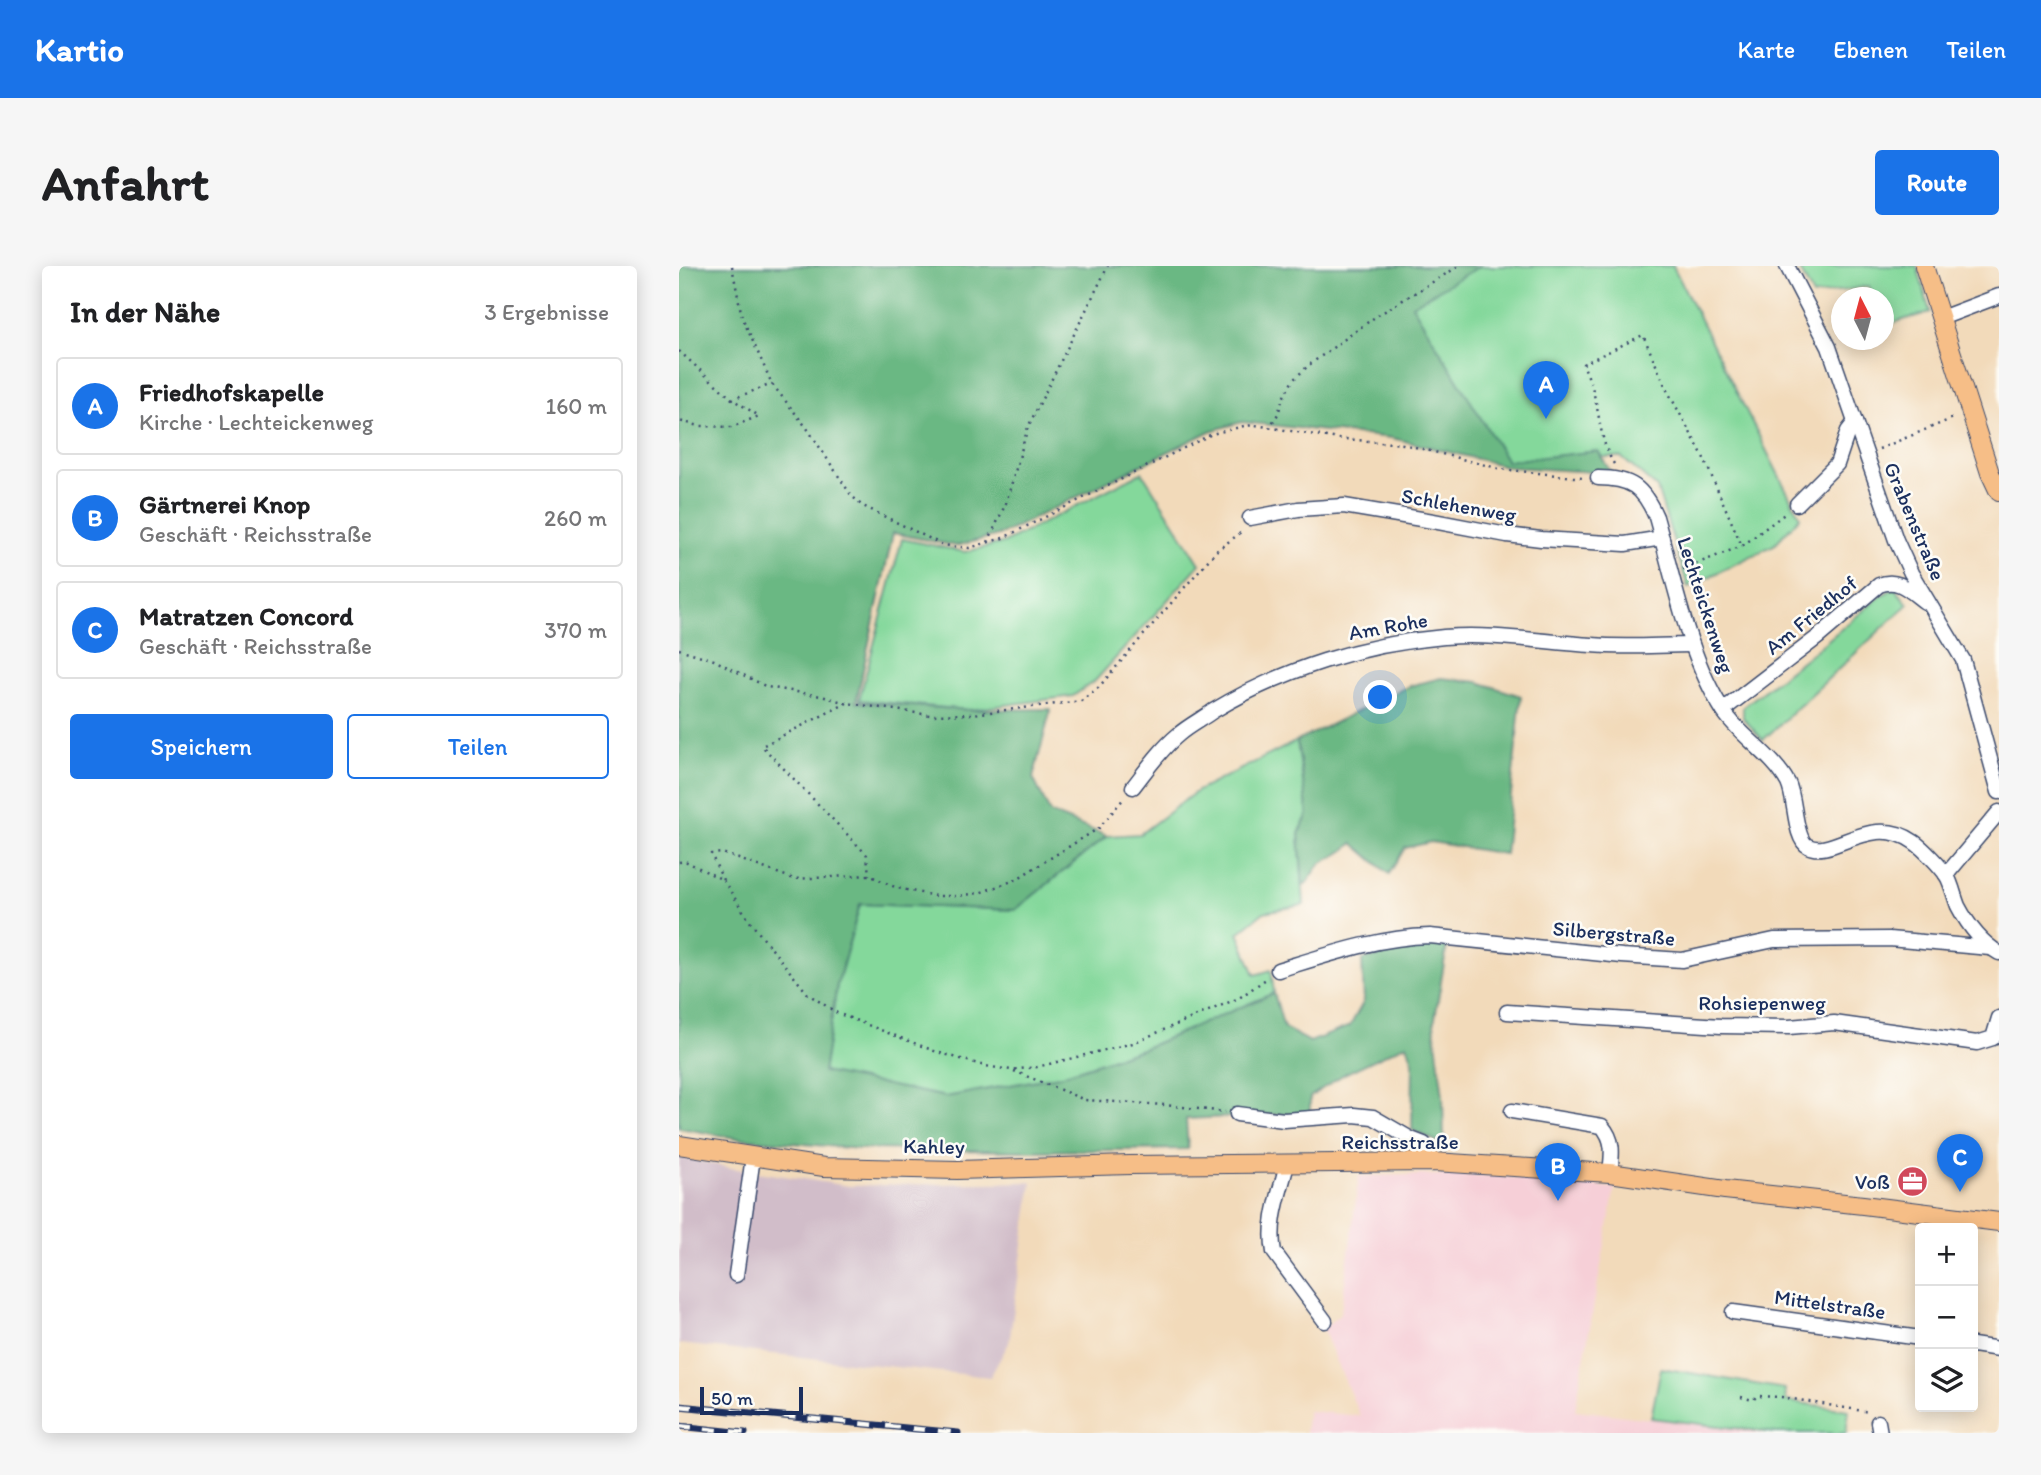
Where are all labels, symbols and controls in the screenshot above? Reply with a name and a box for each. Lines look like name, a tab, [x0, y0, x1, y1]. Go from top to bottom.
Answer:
text: Kartio	[35, 30, 124, 69]
text: Karte	[1737, 35, 1795, 64]
text: Ebenen	[1833, 35, 1908, 64]
text: Teilen	[1946, 35, 2006, 64]
button: Route	[1875, 150, 1999, 215]
text: Anfahrt	[42, 153, 209, 212]
north arrow	[1831, 287, 1894, 350]
text: In der Nähe	[70, 293, 220, 330]
text: 3 Ergebnisse	[484, 298, 609, 326]
pin: A	[1523, 361, 1569, 419]
text: Friedhofskapelle	[139, 376, 324, 408]
text: A	[88, 392, 102, 420]
text: 160 m	[545, 392, 607, 420]
text: Kirche · Lechteickenweg	[139, 408, 374, 436]
street label: Grabenstraße	[1879, 458, 1951, 584]
street label: Schlehenweg	[1400, 483, 1519, 527]
text: Gärtnerei Knop	[139, 488, 310, 520]
text: B	[88, 504, 102, 532]
text: 260 m	[544, 504, 607, 532]
text: Geschäft · Reichsstraße	[139, 520, 372, 548]
street label: Lechteickenweg	[1672, 534, 1740, 677]
street label: Am Friedhof	[1760, 570, 1862, 660]
text: Matratzen Concord	[139, 600, 353, 632]
street label: Am Rohe	[1347, 607, 1430, 645]
text: C	[88, 616, 102, 644]
text: 370 m	[544, 616, 607, 644]
text: Geschäft · Reichsstraße	[139, 632, 372, 660]
your location	[1363, 680, 1397, 714]
button: Speichern	[70, 714, 333, 779]
button: Teilen	[347, 714, 609, 779]
street label: Silbergstraße	[1552, 915, 1676, 951]
street label: Rohsiepenweg	[1698, 990, 1826, 1015]
street label: Reichsstraße	[1341, 1129, 1459, 1154]
street label: Kahley	[903, 1133, 965, 1159]
pin: C	[1937, 1134, 1983, 1192]
pin: B	[1535, 1143, 1581, 1201]
office icon: Voß	[1896, 1164, 1930, 1198]
place label: Voß	[1855, 1169, 1890, 1194]
map controls	[1915, 1223, 1978, 1412]
button: +	[1915, 1223, 1978, 1286]
street label: Mittelstraße	[1773, 1284, 1887, 1324]
button: −	[1915, 1286, 1978, 1349]
button: layers	[1915, 1349, 1978, 1412]
scale bar	[700, 1384, 803, 1416]
text: 50 m	[711, 1387, 753, 1410]

